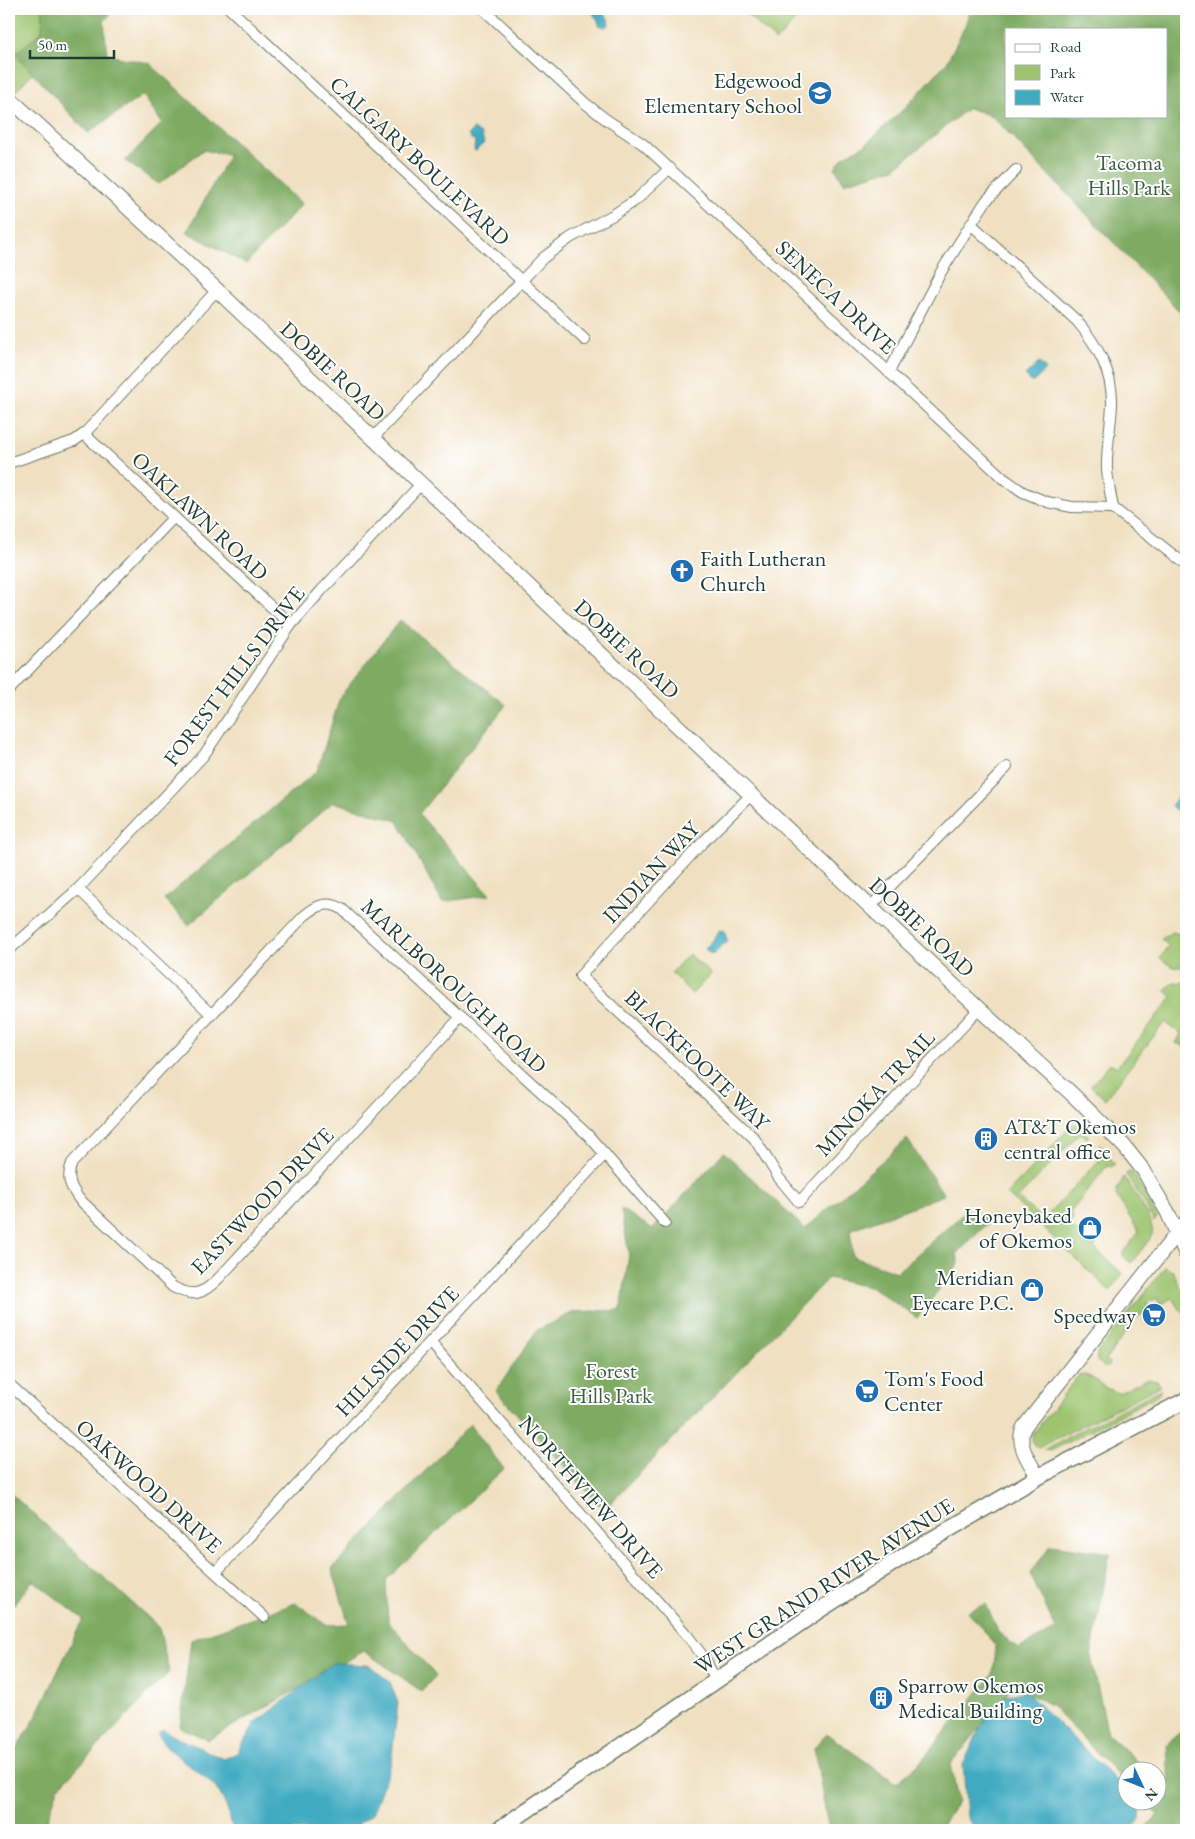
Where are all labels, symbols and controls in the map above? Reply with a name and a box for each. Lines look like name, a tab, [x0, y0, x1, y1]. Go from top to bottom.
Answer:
scale bar	[30, 28, 114, 60]
legend	[1005, 28, 1168, 118]
text: 50 m	[38, 35, 67, 54]
text: Road	[1050, 37, 1082, 56]
text: Park	[1050, 63, 1077, 82]
place label: Edgewood Elementary School	[644, 66, 803, 120]
street label: CALGARY BOULEVARD	[324, 70, 516, 252]
school or university icon: Edgewood Elementary School	[807, 80, 833, 106]
text: Water	[1050, 87, 1084, 106]
park label: Tacoma Hills Park	[1088, 148, 1171, 202]
street label: SENECA DRIVE	[770, 234, 902, 360]
street label: DOBIE ROAD	[274, 315, 392, 427]
street label: OAKLAWN ROAD	[125, 445, 275, 587]
place label: Faith Lutheran Church	[700, 544, 827, 598]
church icon: Faith Lutheran Church	[669, 558, 695, 584]
street label: FOREST HILLS DRIVE	[157, 580, 311, 772]
street label: DOBIE ROAD	[568, 593, 686, 705]
street label: INDIAN WAY	[596, 814, 707, 929]
street label: DOBIE ROAD	[863, 871, 981, 983]
street label: MARLBOROUGH ROAD	[355, 892, 553, 1080]
street label: BLACKFOOTE WAY	[618, 983, 776, 1137]
street label: MINOKA TRAIL	[809, 1023, 941, 1162]
place label: AT&T Okemos central office	[1003, 1112, 1136, 1166]
street label: EASTWOOD DRIVE	[184, 1121, 340, 1281]
building icon: AT&T Okemos central office	[973, 1126, 999, 1152]
place label: Honeybaked of Okemos	[964, 1201, 1073, 1255]
shop icon: Honeybaked of Okemos	[1077, 1215, 1103, 1241]
place label: Meridian Eyecare P.C.	[912, 1263, 1014, 1317]
shop icon: Meridian Eyecare P.C.	[1019, 1277, 1045, 1303]
street label: HILLSIDE DRIVE	[329, 1279, 465, 1423]
place label: Speedway	[1054, 1301, 1136, 1330]
supermarket icon: Speedway	[1141, 1302, 1167, 1328]
park label: Forest Hills Park	[570, 1356, 653, 1410]
place label: Tom's Food Center	[884, 1364, 985, 1418]
supermarket icon: Tom's Food Center	[854, 1378, 880, 1404]
street label: NORTHVIEW DRIVE	[512, 1410, 670, 1584]
street label: OAKWOOD DRIVE	[70, 1413, 228, 1559]
street label: WEST GRAND RIVER AVENUE	[689, 1491, 959, 1681]
place label: Sparrow Okemos Medical Building	[898, 1671, 1044, 1725]
building icon: Sparrow Okemos Medical Building	[868, 1685, 894, 1711]
north arrow	[1118, 1762, 1168, 1812]
text: N	[1141, 1785, 1162, 1806]

